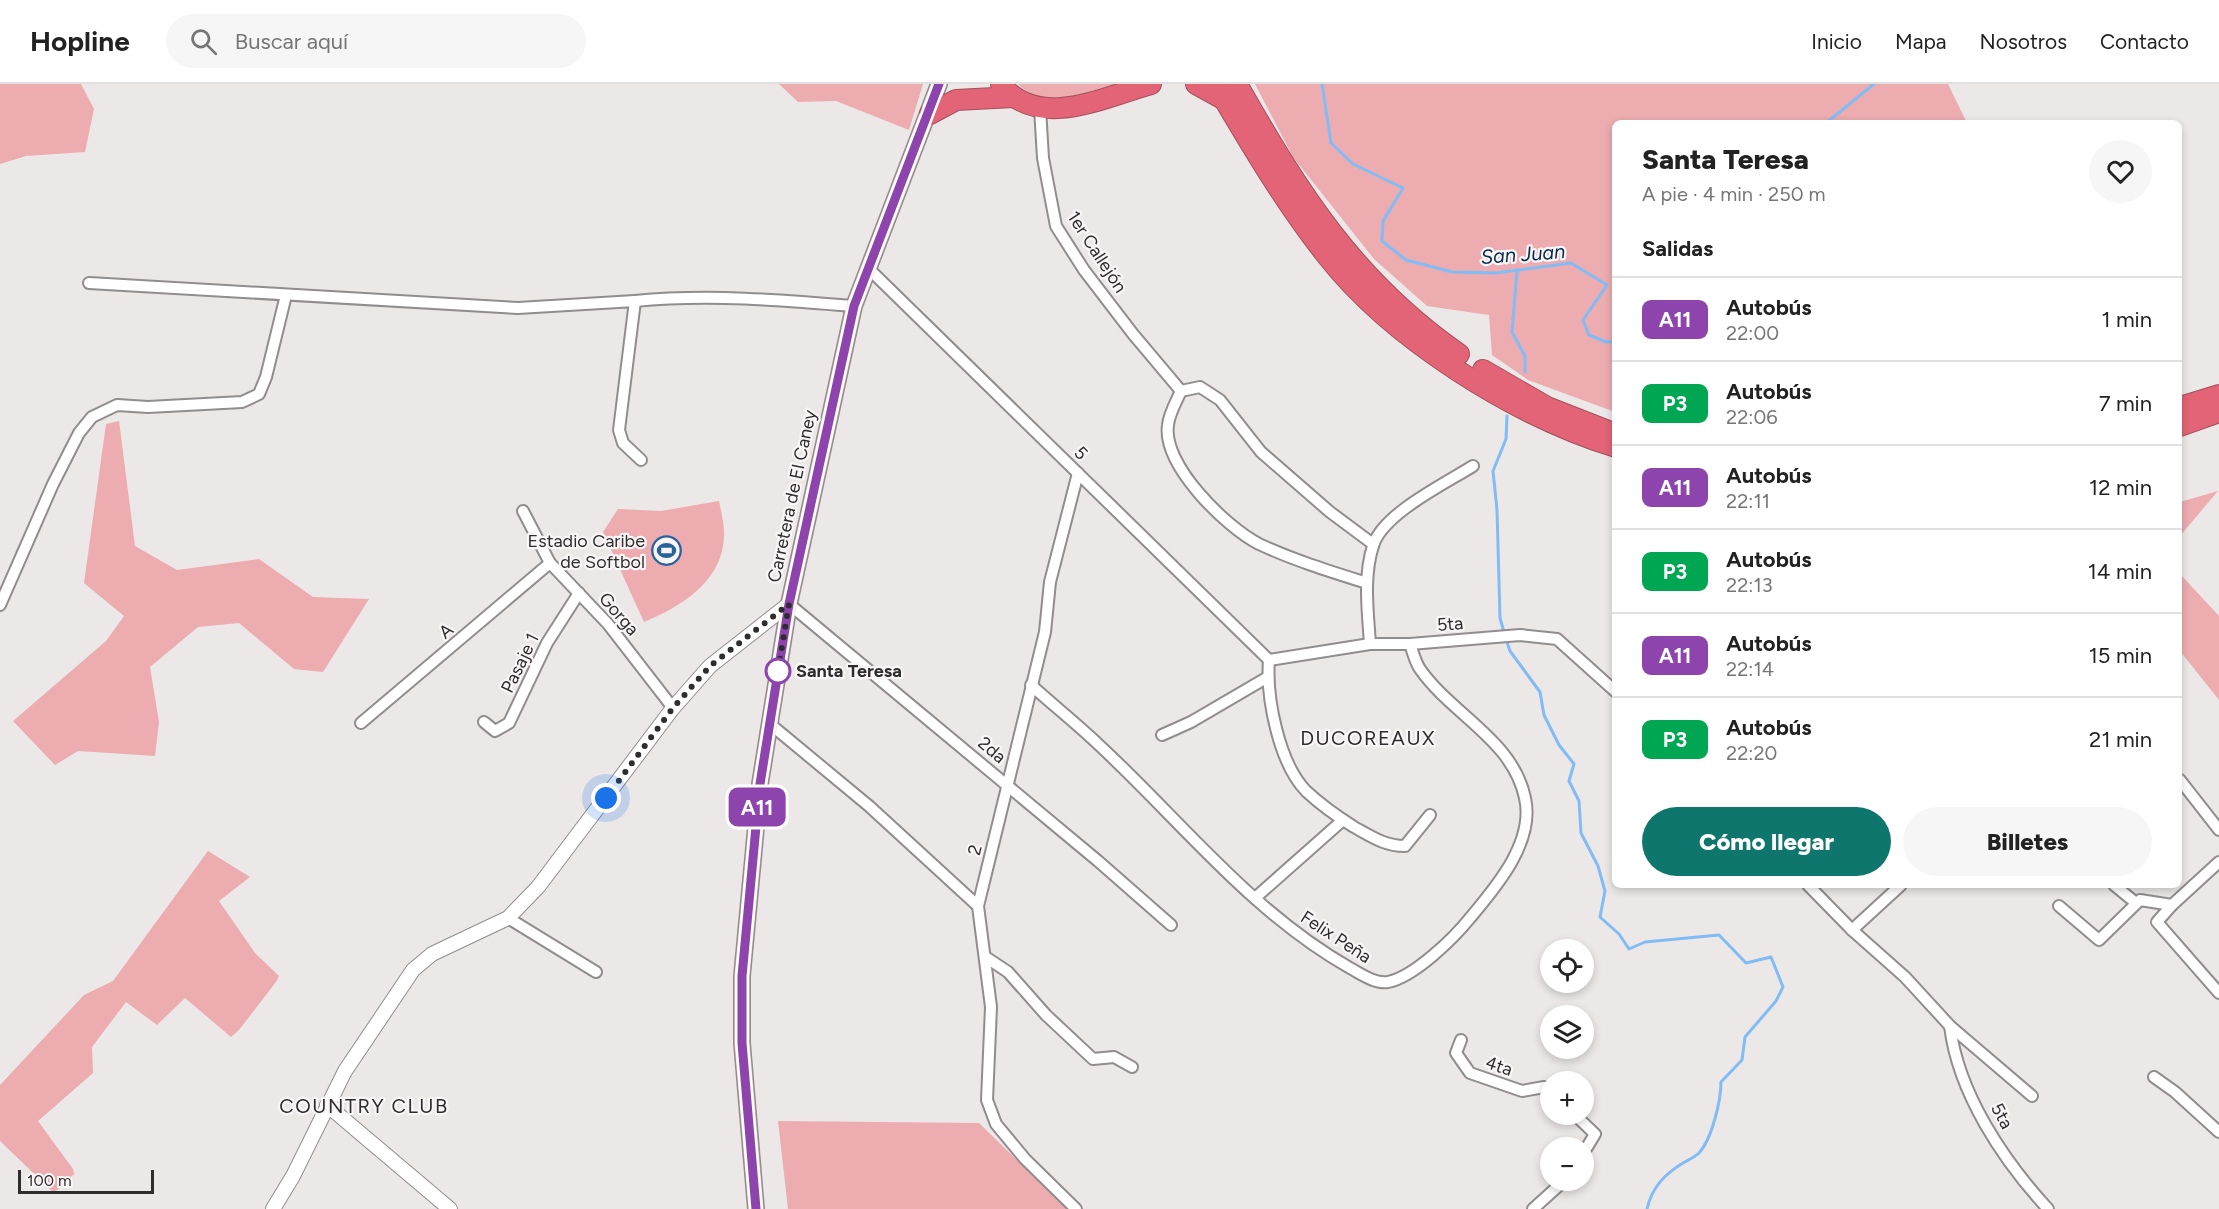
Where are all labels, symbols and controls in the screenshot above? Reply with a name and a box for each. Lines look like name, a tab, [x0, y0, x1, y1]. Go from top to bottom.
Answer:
search box	[166, 14, 586, 68]
text: Hopline	[30, 24, 130, 58]
icon: search	[187, 25, 220, 58]
text: Buscar aquí	[235, 28, 348, 55]
text: Inicio	[1811, 29, 1862, 54]
text: Mapa	[1895, 29, 1947, 54]
text: Nosotros	[1980, 29, 2067, 54]
text: Contacto	[2100, 29, 2189, 54]
button: heart	[2089, 140, 2152, 203]
text: Santa Teresa	[1642, 142, 1809, 176]
text: A pie · 4 min · 250 m	[1642, 182, 1825, 206]
street label: 1er Callejón	[1062, 207, 1132, 297]
text: Salidas	[1642, 235, 1713, 262]
water label: San Juan	[1480, 239, 1566, 269]
text: Autobús	[1726, 294, 1812, 321]
text: 1 min	[2101, 306, 2152, 333]
text: A11	[1659, 307, 1691, 332]
text: 22:00	[1726, 321, 1779, 345]
text: Autobús	[1726, 378, 1812, 405]
text: 7 min	[2099, 390, 2152, 417]
text: P3	[1663, 391, 1687, 416]
text: 22:06	[1726, 405, 1778, 429]
street label: Carretera de El Caney	[763, 407, 821, 584]
street label: 5	[1069, 442, 1093, 464]
text: Autobús	[1726, 462, 1812, 489]
text: 12 min	[2089, 474, 2152, 501]
text: A11	[1659, 475, 1691, 500]
text: 22:11	[1726, 489, 1770, 513]
place label: Estadio Caribe de Softbol	[528, 530, 645, 573]
sports icon: Estadio Caribe de Softbol	[650, 535, 682, 567]
text: Autobús	[1726, 546, 1812, 573]
text: 14 min	[2088, 558, 2152, 585]
text: P3	[1663, 559, 1687, 584]
text: 22:13	[1726, 573, 1773, 597]
street label: Gorga	[594, 588, 644, 640]
street label: 5ta	[1436, 612, 1464, 636]
street label: A	[434, 619, 458, 643]
street label: Pasaje 1	[496, 630, 544, 696]
text: Autobús	[1726, 630, 1812, 657]
text: 15 min	[2089, 642, 2152, 669]
text: A11	[1659, 643, 1691, 668]
text: 22:14	[1726, 657, 1774, 681]
marker: Santa Teresa	[765, 658, 791, 684]
place label: Santa Teresa	[796, 660, 902, 682]
text: Autobús	[1726, 714, 1812, 741]
district label: DUCOREAUX	[1300, 726, 1436, 750]
text: 21 min	[2089, 726, 2152, 753]
text: P3	[1663, 727, 1687, 752]
street label: 2da	[974, 732, 1010, 768]
text: 22:20	[1726, 741, 1777, 765]
your location	[591, 783, 621, 813]
line badge: A11	[722, 788, 792, 826]
text: A11	[741, 795, 773, 820]
button: Cómo llegar	[1642, 807, 1891, 876]
button: Billetes	[1903, 807, 2152, 876]
street label: 2	[963, 842, 987, 858]
street label: Felix Peña	[1296, 906, 1376, 968]
map controls	[1540, 939, 1594, 1191]
button: locate	[1540, 939, 1594, 993]
button: layers	[1540, 1005, 1594, 1059]
street label: 4ta	[1483, 1051, 1515, 1081]
button: +	[1540, 1071, 1594, 1125]
district label: COUNTRY CLUB	[279, 1094, 449, 1118]
street label: 5ta	[1986, 1099, 2018, 1133]
button: −	[1540, 1137, 1594, 1191]
scale bar	[18, 1167, 154, 1194]
text: 100 m	[27, 1171, 72, 1190]

